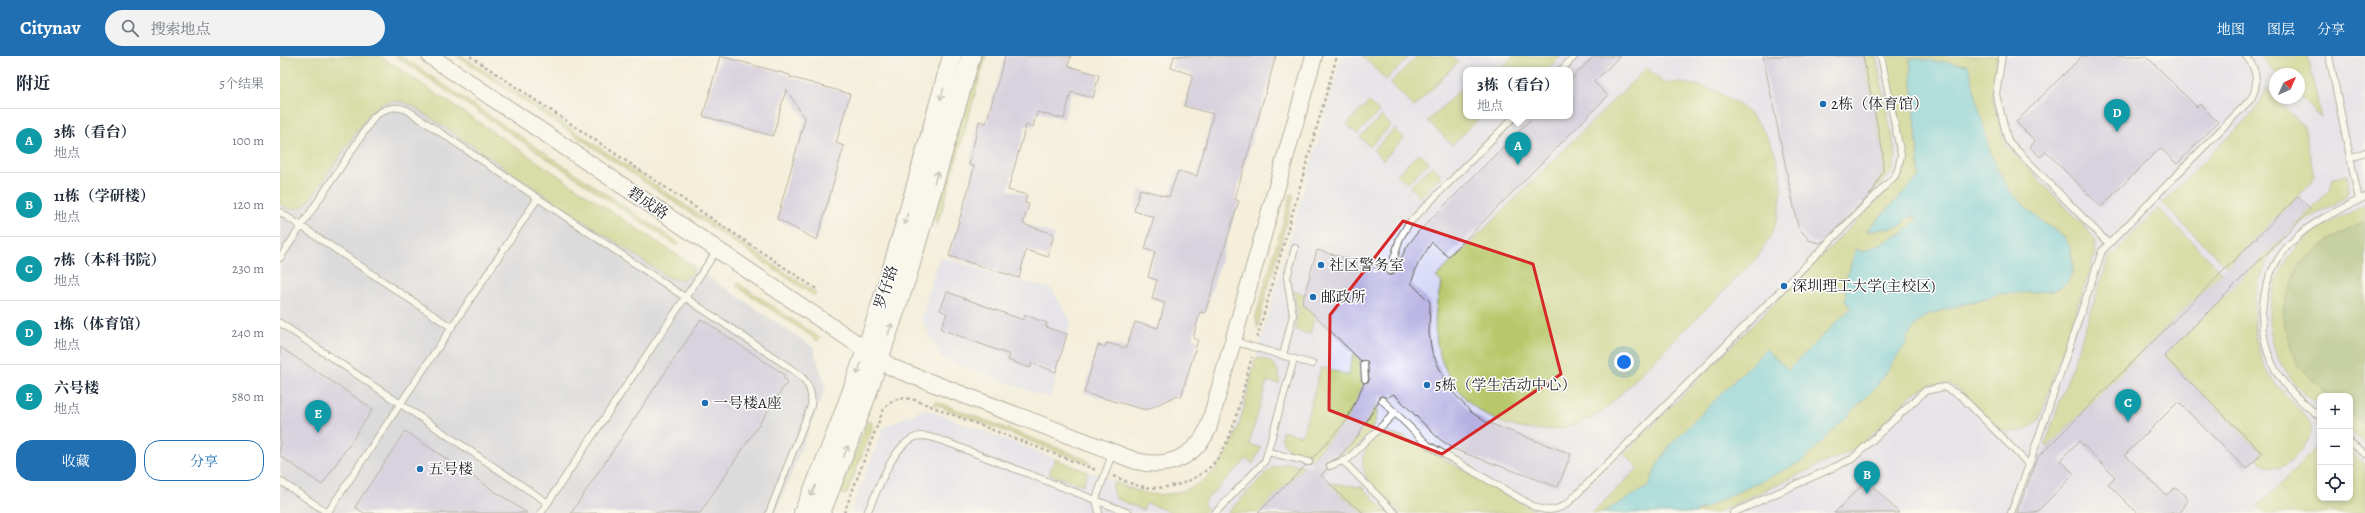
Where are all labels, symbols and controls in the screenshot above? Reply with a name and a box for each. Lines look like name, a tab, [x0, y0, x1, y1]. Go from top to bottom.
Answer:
search box	[105, 10, 385, 46]
text: Citynav	[20, 15, 81, 41]
icon: search	[119, 17, 141, 39]
text: 搜索地点	[151, 19, 211, 39]
text: 地图	[2217, 20, 2245, 39]
text: 图层	[2267, 20, 2295, 39]
text: 分享	[2317, 20, 2345, 39]
popup	[1463, 67, 1573, 119]
north arrow	[2269, 68, 2305, 104]
text: 附近	[16, 72, 50, 95]
text: 5个结果	[219, 75, 264, 92]
text: 3栋（看台）	[1477, 75, 1559, 95]
one-way arrow	[938, 87, 945, 100]
place label: 2栋（体育馆）	[1831, 94, 1928, 114]
text: 地点	[1477, 97, 1503, 114]
marker: 2栋（体育馆）	[1818, 99, 1828, 109]
pin: D	[2104, 99, 2130, 132]
text: 3栋（看台）	[54, 122, 135, 142]
text: A	[25, 132, 33, 149]
text: 100 m	[232, 132, 264, 149]
pin: A	[1505, 132, 1531, 165]
text: 地点	[54, 144, 80, 161]
one-way arrow	[933, 171, 940, 184]
street label: 碧成路	[624, 182, 672, 224]
text: 11栋（学研楼）	[54, 186, 155, 206]
text: B	[25, 196, 33, 213]
text: 120 m	[233, 196, 264, 213]
text: 地点	[54, 208, 80, 225]
one-way arrow	[902, 212, 909, 225]
text: 7栋（本科书院）	[54, 250, 165, 270]
place label: 社区警务室	[1329, 255, 1404, 275]
text: C	[25, 260, 33, 277]
text: 230 m	[232, 260, 264, 277]
marker: 社区警务室	[1316, 260, 1326, 270]
street label: 罗仔路	[870, 263, 902, 311]
text: 地点	[54, 272, 80, 289]
place label: 深圳理工大学(主校区)	[1792, 276, 1935, 296]
marker: 深圳理工大学(主校区)	[1779, 281, 1789, 291]
place label: 邮政所	[1321, 287, 1366, 307]
marker: 邮政所	[1308, 292, 1318, 302]
text: 1栋（体育馆）	[54, 314, 149, 334]
one-way arrow	[887, 322, 894, 335]
text: D	[24, 324, 34, 341]
text: 240 m	[232, 324, 264, 341]
text: 地点	[54, 336, 80, 353]
your location	[1614, 352, 1634, 372]
one-way arrow	[855, 363, 862, 376]
place label: 5栋（学生活动中心）	[1435, 375, 1576, 395]
text: 六号楼	[54, 378, 99, 398]
marker: 5栋（学生活动中心）	[1422, 380, 1432, 390]
text: E	[25, 388, 33, 405]
text: 580 m	[232, 388, 264, 405]
pin: C	[2115, 389, 2141, 422]
place label: 一号楼A座	[713, 393, 782, 413]
map controls	[2317, 393, 2353, 501]
button: +	[2317, 393, 2353, 429]
marker: 一号楼A座	[700, 398, 710, 408]
text: 地点	[54, 400, 80, 417]
pin: E	[305, 400, 331, 433]
button: −	[2317, 429, 2353, 465]
button: 收藏	[16, 440, 136, 481]
button: 分享	[144, 440, 264, 481]
one-way arrow	[842, 445, 850, 457]
place label: 五号楼	[428, 459, 473, 479]
pin: B	[1854, 461, 1880, 494]
marker: 五号楼	[415, 464, 425, 474]
button: locate	[2317, 465, 2353, 501]
one-way arrow	[809, 484, 816, 496]

